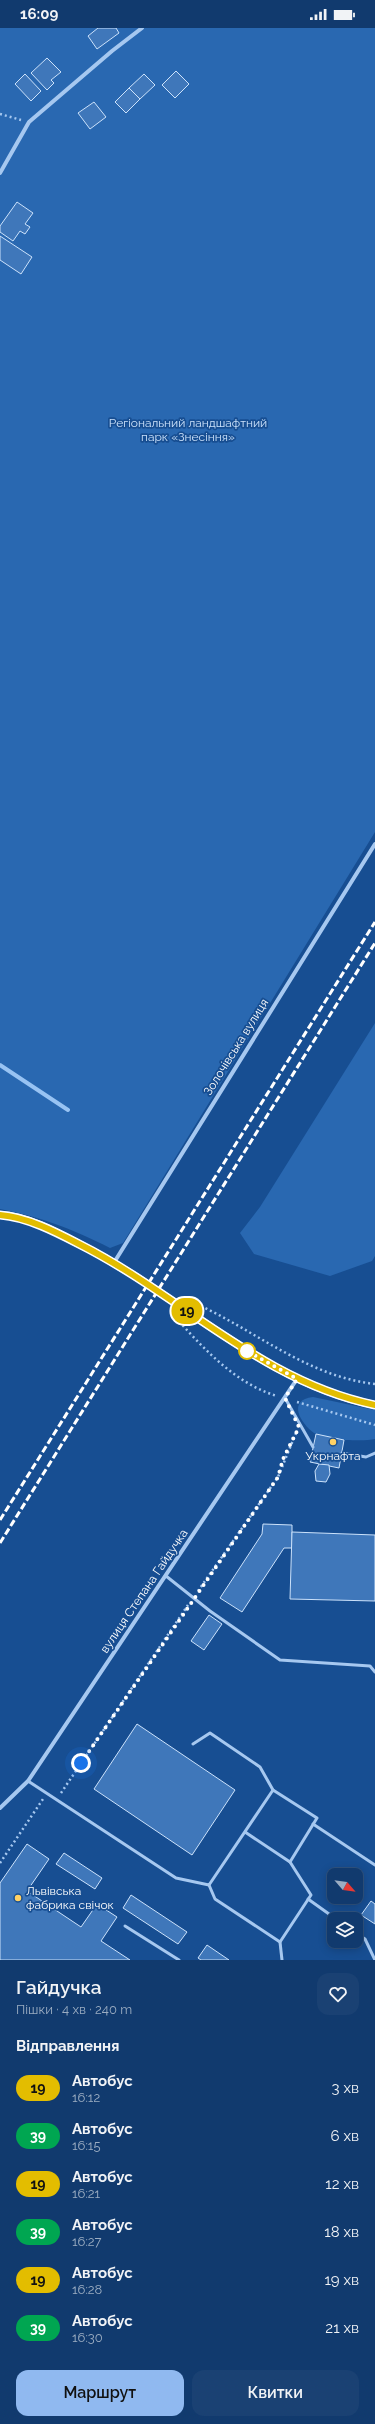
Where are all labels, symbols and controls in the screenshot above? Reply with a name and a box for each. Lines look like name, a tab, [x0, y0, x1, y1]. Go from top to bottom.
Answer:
text: 16:09	[20, 5, 58, 23]
park label: Регіональний ландшафтний парк «Знесіння»	[109, 416, 267, 444]
street label: Золочівська вулиця	[201, 996, 271, 1098]
line badge: 19	[169, 1298, 205, 1324]
text: 19	[179, 1303, 195, 1319]
unlabelled marker	[238, 1342, 256, 1360]
marker: Укрнафта	[328, 1437, 338, 1447]
place label: Укрнафта	[305, 1449, 361, 1463]
street label: вулиця Степана Гайдучка	[97, 1526, 191, 1656]
your location	[71, 1753, 91, 1773]
north arrow	[327, 1868, 363, 1904]
map controls	[327, 1868, 363, 1948]
place label: Львівська фабрика свічок	[26, 1884, 114, 1912]
marker: Львівська фабрика свічок	[13, 1893, 23, 1903]
button: layers	[327, 1912, 363, 1948]
button: heart	[317, 1973, 359, 2015]
text: Гайдучка	[16, 1976, 102, 1998]
text: Пішки · 4 хв · 240 m	[16, 2002, 132, 2017]
text: Відправлення	[16, 2037, 119, 2055]
text: Автобус	[72, 2072, 133, 2090]
text: 3 хв	[332, 2079, 359, 2097]
text: 19	[30, 2080, 46, 2096]
text: 16:12	[72, 2090, 100, 2105]
text: Автобус	[72, 2120, 133, 2138]
text: 6 хв	[331, 2127, 359, 2145]
text: 39	[30, 2128, 46, 2144]
text: 16:15	[72, 2138, 101, 2153]
text: Автобус	[72, 2168, 133, 2186]
text: 12 хв	[325, 2175, 359, 2193]
text: 19	[30, 2176, 46, 2192]
text: 16:21	[72, 2186, 100, 2201]
text: Автобус	[72, 2216, 133, 2234]
text: 18 хв	[324, 2223, 359, 2241]
text: 39	[30, 2224, 46, 2240]
text: 16:27	[72, 2234, 102, 2249]
text: Автобус	[72, 2264, 133, 2282]
text: 19 хв	[324, 2271, 359, 2289]
text: 19	[30, 2272, 46, 2288]
text: 16:28	[72, 2282, 102, 2297]
text: Автобус	[72, 2312, 133, 2330]
text: 21 хв	[325, 2319, 359, 2337]
text: 39	[30, 2320, 46, 2336]
text: 16:30	[72, 2330, 103, 2345]
button: Маршрут	[16, 2370, 184, 2416]
button: Квитки	[192, 2370, 359, 2416]

